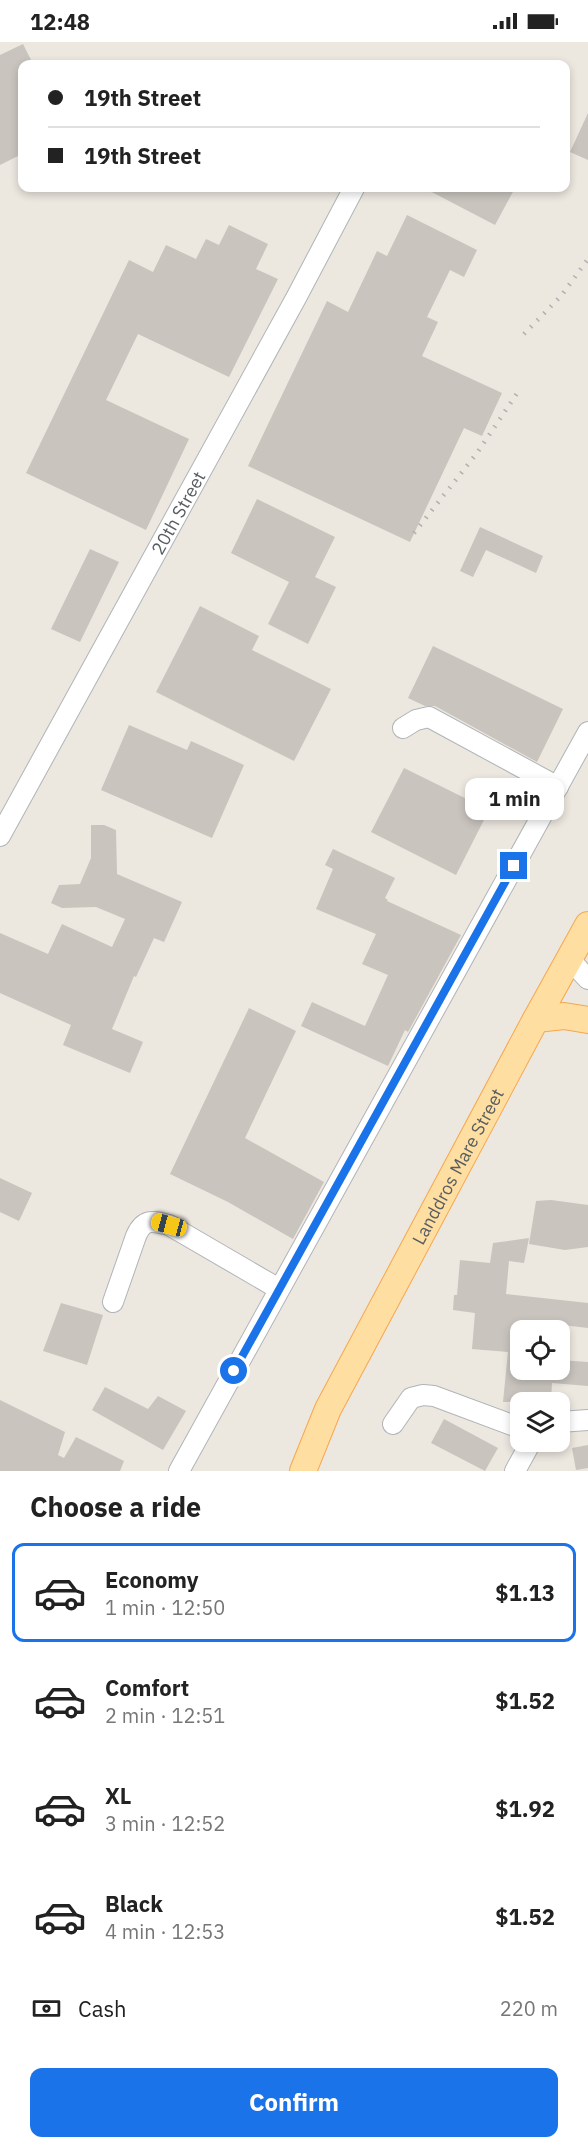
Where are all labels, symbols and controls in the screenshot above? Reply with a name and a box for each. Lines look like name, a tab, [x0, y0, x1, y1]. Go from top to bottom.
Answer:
text: 12:48	[30, 7, 90, 36]
text: 19th Street	[84, 83, 201, 112]
text: 19th Street	[84, 141, 201, 170]
street label: 20th Street	[146, 467, 210, 558]
callout: 1 min	[464, 779, 564, 821]
text: 1 min	[488, 785, 541, 812]
route end	[500, 852, 527, 879]
street label: Landdros Mare Street	[406, 1084, 509, 1248]
car	[149, 1212, 189, 1238]
map controls	[510, 1320, 570, 1452]
button: locate	[510, 1320, 570, 1380]
route start	[220, 1357, 247, 1384]
button: layers	[510, 1392, 570, 1452]
text: Choose a ride	[30, 1489, 201, 1524]
text: Economy	[105, 1565, 199, 1594]
icon: car	[33, 1566, 87, 1620]
text: $1.13	[495, 1578, 555, 1607]
text: 1 min · 12:50	[105, 1594, 225, 1621]
text: Comfort	[105, 1673, 189, 1702]
icon: car	[33, 1674, 87, 1728]
text: $1.52	[495, 1686, 555, 1715]
text: 2 min · 12:51	[105, 1702, 225, 1729]
text: XL	[105, 1781, 131, 1810]
icon: car	[33, 1782, 87, 1836]
text: $1.92	[495, 1794, 555, 1823]
text: 3 min · 12:52	[105, 1810, 225, 1837]
text: Black	[105, 1889, 163, 1918]
icon: car	[33, 1890, 87, 1944]
text: $1.52	[495, 1902, 555, 1931]
text: 4 min · 12:53	[105, 1918, 225, 1945]
icon: cash	[30, 1992, 63, 2025]
text: Cash	[78, 1994, 127, 2023]
text: 220 m	[500, 1995, 558, 2022]
button: Confirm	[30, 2068, 558, 2137]

